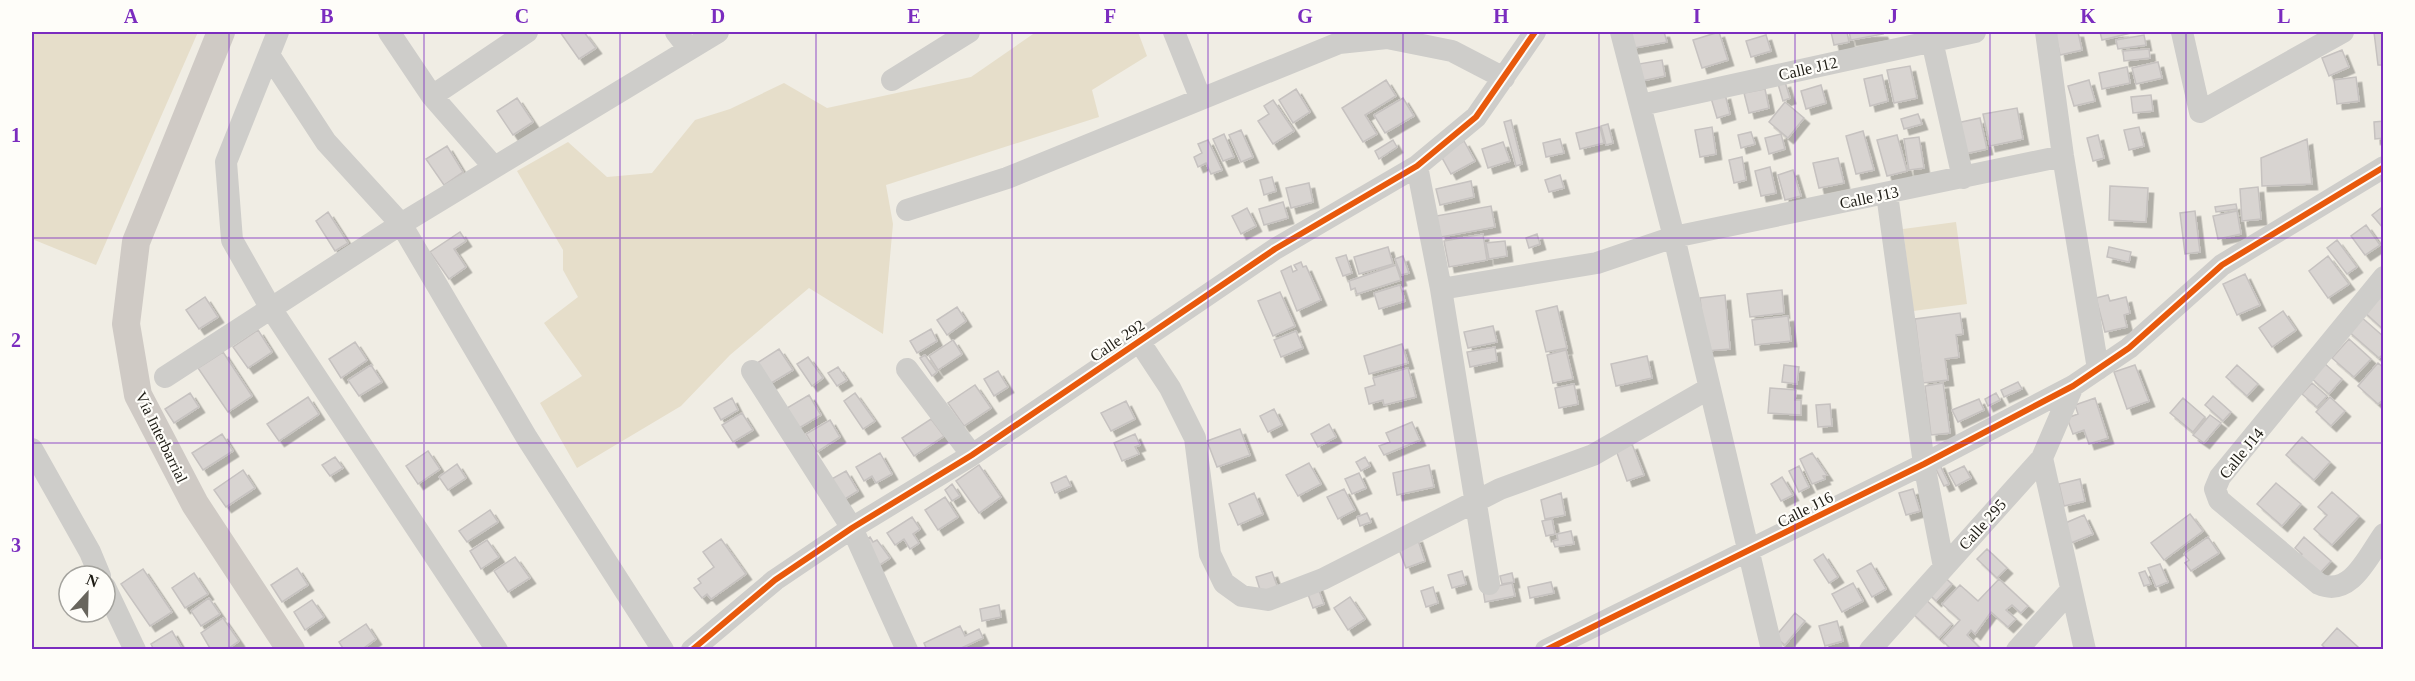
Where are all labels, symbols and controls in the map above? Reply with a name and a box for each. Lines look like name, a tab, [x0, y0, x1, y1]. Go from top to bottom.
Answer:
text: A	[124, 5, 139, 27]
text: B	[320, 5, 334, 27]
text: C	[515, 5, 529, 27]
text: D	[711, 5, 725, 27]
text: E	[907, 5, 921, 27]
text: F	[1104, 5, 1116, 27]
text: G	[1297, 5, 1313, 27]
text: H	[1493, 5, 1509, 27]
text: I	[1693, 5, 1701, 27]
text: J	[1888, 5, 1898, 27]
text: K	[2080, 5, 2096, 27]
text: L	[2277, 5, 2291, 27]
street label: Calle J12	[1777, 53, 1839, 84]
text: 1	[11, 124, 21, 146]
street label: Calle J13	[1838, 183, 1900, 212]
street label: Calle 292	[1087, 316, 1148, 365]
text: 2	[11, 329, 21, 351]
street label: Vía Interbarrial	[132, 389, 191, 486]
street label: Calle J14	[2216, 425, 2267, 482]
street label: Calle J16	[1775, 488, 1836, 531]
street label: Calle 295	[1955, 496, 2009, 553]
text: 3	[11, 534, 21, 556]
north arrow	[57, 564, 117, 624]
text: N	[84, 571, 101, 591]

